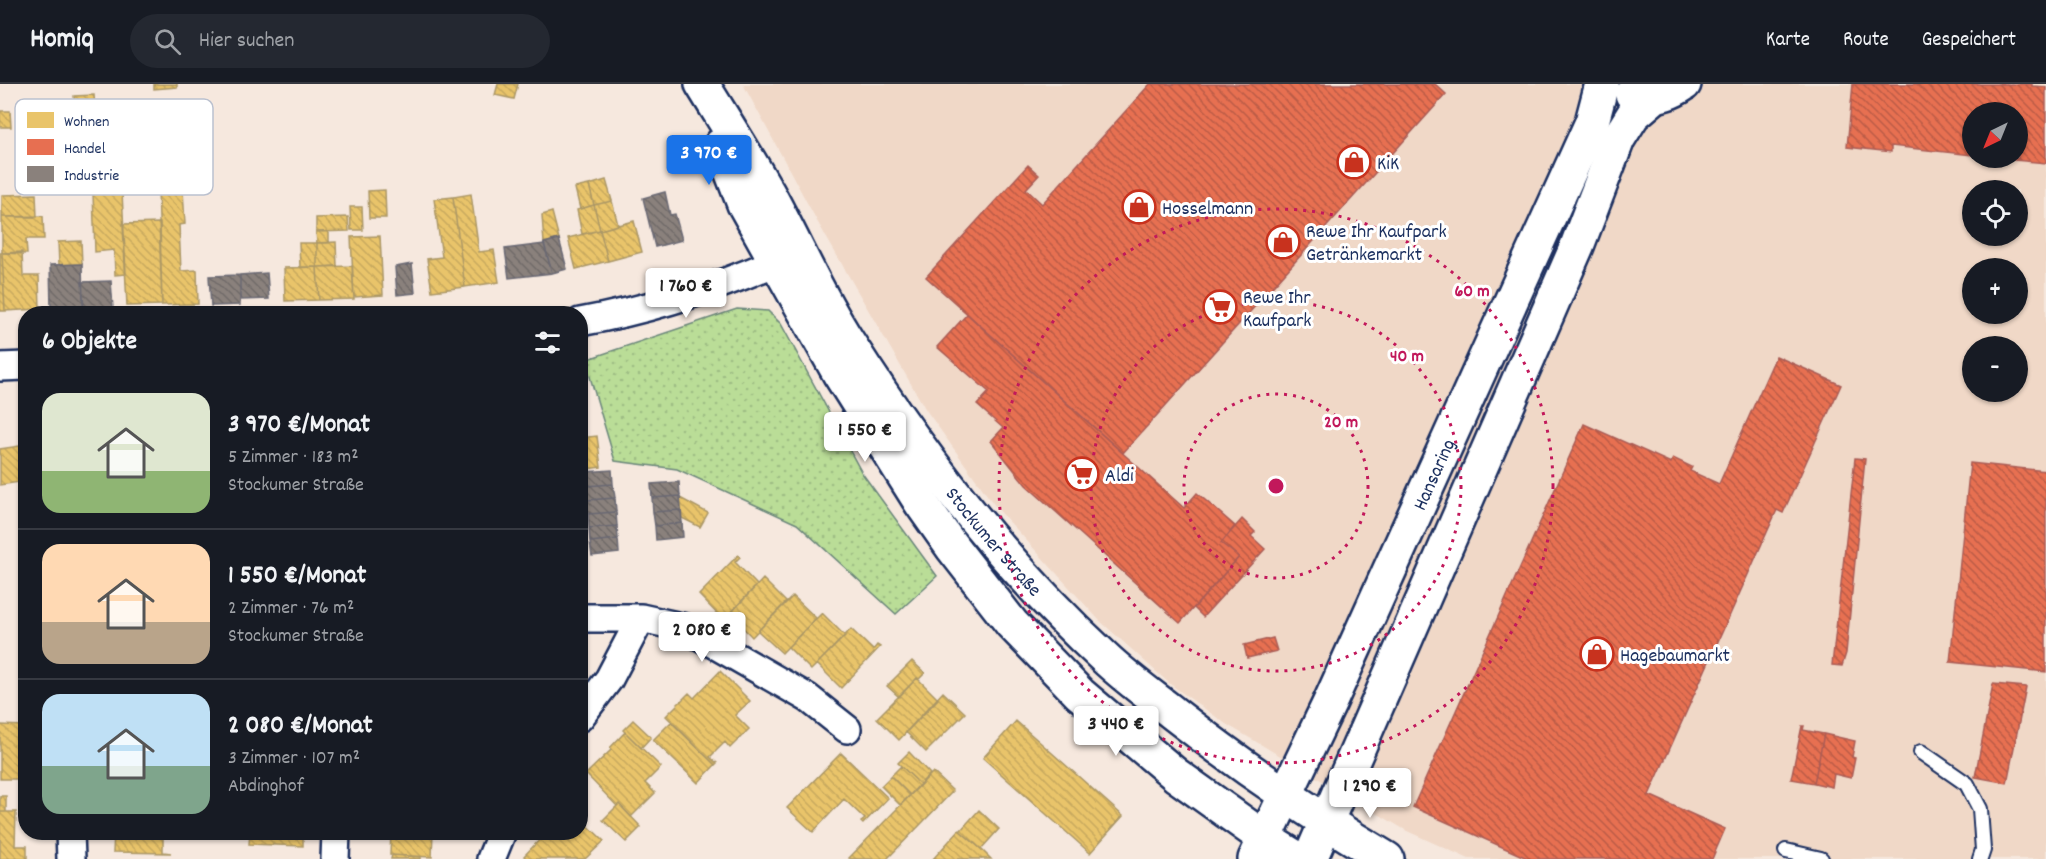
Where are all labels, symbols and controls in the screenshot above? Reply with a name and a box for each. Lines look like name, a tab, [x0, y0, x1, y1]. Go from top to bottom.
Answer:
search box	[130, 14, 550, 68]
text: Homiq	[30, 21, 94, 61]
icon: search	[151, 25, 184, 58]
text: Hier suchen	[199, 26, 294, 57]
text: Karte	[1766, 26, 1810, 56]
text: Route	[1843, 26, 1889, 56]
text: Gespeichert	[1922, 26, 2016, 56]
legend	[15, 99, 213, 195]
north arrow	[1962, 102, 2028, 168]
map controls	[1962, 102, 2028, 402]
text: Wohnen	[64, 111, 109, 134]
pin: 3 970 €	[654, 135, 764, 186]
text: Handel	[64, 138, 106, 161]
text: 3 970 €	[681, 140, 737, 168]
shop icon: KiK	[1336, 144, 1372, 180]
place label: KiK	[1377, 151, 1399, 179]
text: Industrie	[64, 165, 119, 188]
button: locate	[1962, 180, 2028, 246]
shop icon: Hosselmann	[1121, 189, 1157, 225]
place label: Hosselmann	[1162, 196, 1253, 224]
place label: Rewe Ihr Kaufpark Getränkemarkt	[1306, 219, 1447, 270]
shop icon: Rewe Ihr Kaufpark Getränkemarkt	[1265, 224, 1301, 260]
button: +	[1962, 258, 2028, 324]
pin: 1 760 €	[631, 268, 741, 319]
text: 1 760 €	[659, 273, 713, 301]
text: 60 m	[1454, 280, 1490, 305]
place label: Rewe Ihr Kaufpark	[1243, 285, 1312, 336]
supermarket icon: Rewe Ihr Kaufpark	[1202, 289, 1238, 325]
text: 6 Objekte	[42, 324, 137, 361]
icon: filters	[531, 326, 564, 359]
button: −	[1962, 336, 2028, 402]
text: 40 m	[1390, 345, 1424, 370]
text: 3 970 €/Monat	[228, 407, 370, 444]
text: 20 m	[1324, 411, 1358, 436]
pin: 1 550 €	[810, 412, 920, 463]
icon: home	[90, 417, 162, 489]
text: 1 550 €	[838, 417, 892, 445]
street label: Hansaring	[1407, 435, 1464, 516]
text: 5 Zimmer · 183 m²	[228, 444, 359, 472]
supermarket icon: Aldi	[1064, 456, 1100, 492]
place label: Aldi	[1105, 463, 1134, 491]
text: Stockumer Straße	[228, 472, 364, 500]
centre of rings	[1266, 476, 1286, 496]
street label: Stockumer Straße	[937, 482, 1047, 604]
text: 1 550 €/Monat	[228, 558, 366, 595]
icon: home	[90, 568, 162, 640]
text: 2 Zimmer · 76 m²	[228, 595, 354, 623]
pin: 2 080 €	[647, 612, 757, 663]
text: 2 080 €	[673, 617, 731, 645]
text: Stockumer Straße	[228, 623, 364, 651]
shop icon: Hagebaumarkt	[1579, 636, 1615, 672]
place label: Hagebaumarkt	[1620, 643, 1730, 671]
pin: 3 440 €	[1061, 706, 1171, 757]
text: 2 080 €/Monat	[228, 708, 373, 745]
text: 3 440 €	[1088, 711, 1144, 739]
icon: home	[90, 718, 162, 790]
text: 3 Zimmer · 107 m²	[228, 745, 360, 773]
pin: 1 290 €	[1315, 768, 1425, 819]
text: Abdinghof	[228, 773, 304, 801]
text: 1 290 €	[1343, 773, 1397, 801]

